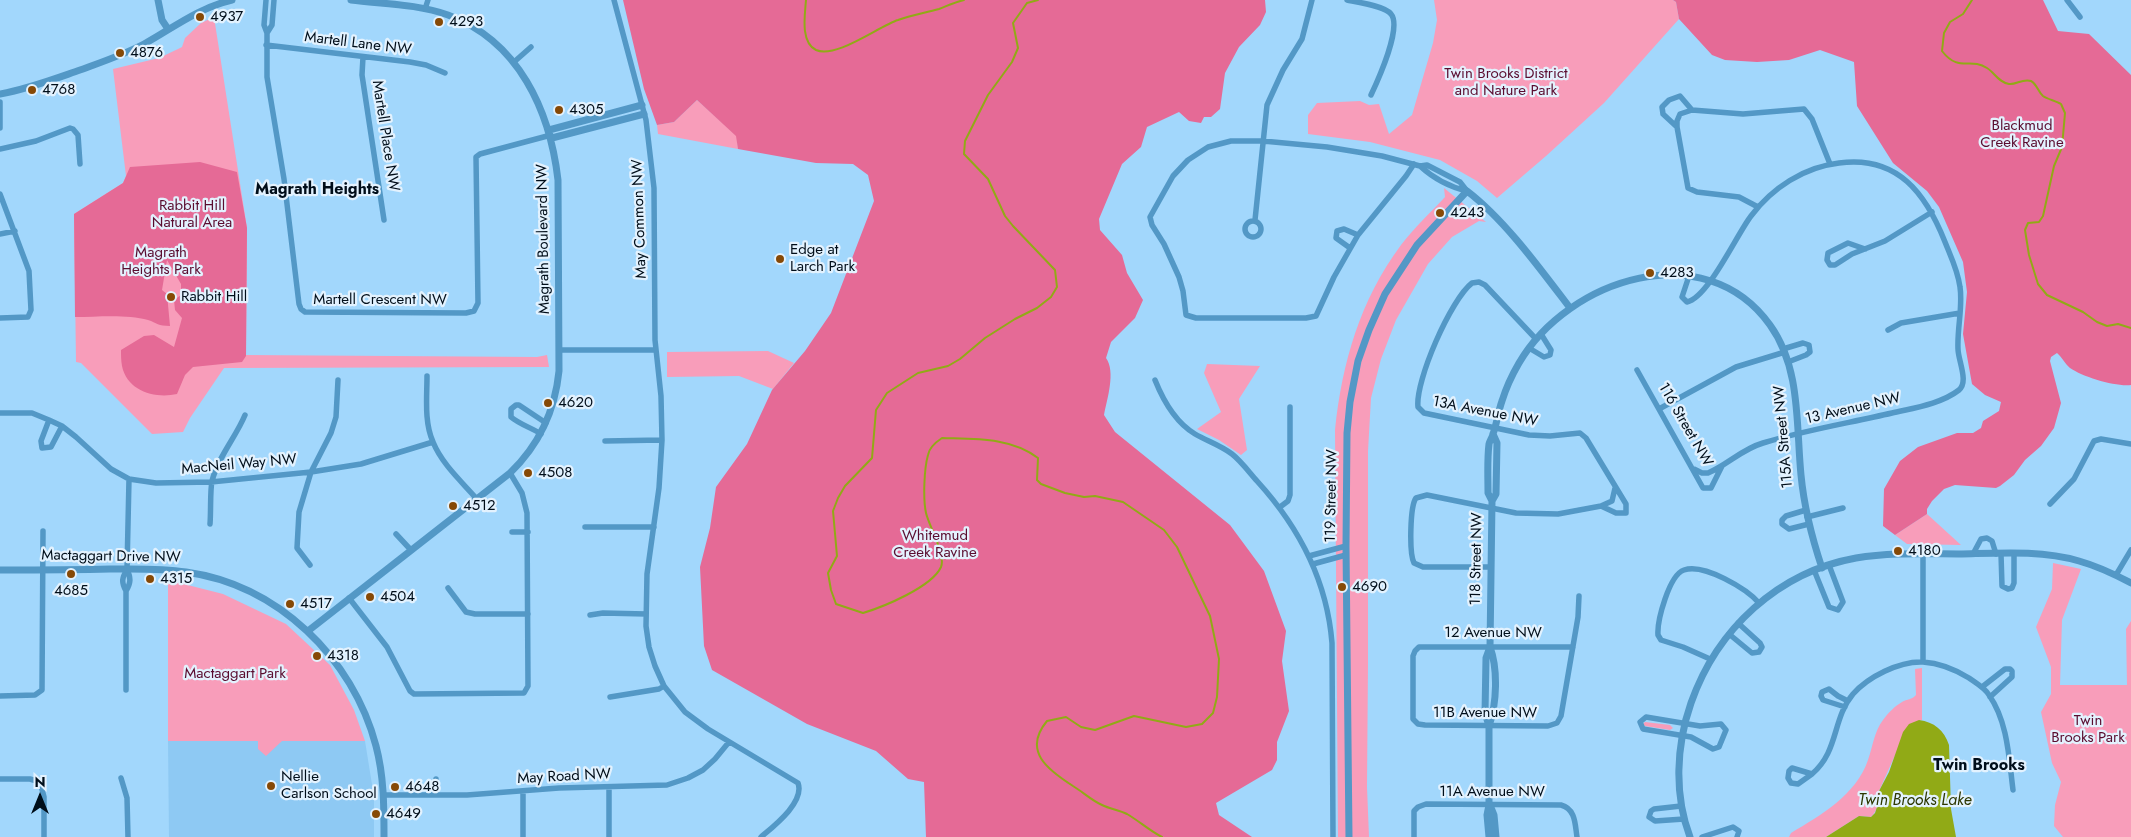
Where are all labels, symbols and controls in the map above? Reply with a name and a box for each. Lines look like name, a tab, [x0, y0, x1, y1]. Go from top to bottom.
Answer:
place label: 4937	[210, 8, 243, 26]
marker: 4937	[194, 11, 206, 23]
place label: 4293	[449, 13, 483, 31]
marker: 4293	[433, 16, 445, 28]
street label: Martell Lane NW	[303, 28, 413, 60]
place label: 4876	[130, 44, 163, 62]
marker: 4876	[114, 47, 126, 59]
park label: Twin Brooks District and Nature Park	[1444, 65, 1568, 100]
street label: Martell Place NW	[367, 79, 403, 193]
place label: 4768	[42, 81, 75, 99]
marker: 4768	[26, 84, 38, 96]
place label: 4305	[569, 101, 603, 119]
marker: 4305	[553, 104, 565, 116]
park label: Blackmud Creek Ravine	[1980, 117, 2064, 152]
street label: May Common NW	[629, 159, 651, 279]
street label: Magrath Boulevard NW	[534, 164, 554, 314]
district label: Magrath Heights	[255, 180, 379, 200]
park label: Rabbit Hill Natural Area	[152, 197, 232, 232]
place label: 4243	[1450, 204, 1484, 222]
marker: 4243	[1434, 207, 1446, 219]
place label: Edge at Larch Park	[790, 241, 855, 276]
park label: Magrath Heights Park	[121, 244, 201, 279]
marker: Edge at Larch Park	[774, 253, 786, 265]
place label: 4283	[1660, 264, 1694, 282]
marker: 4283	[1644, 267, 1656, 279]
place label: Rabbit Hill	[181, 288, 247, 306]
marker: Rabbit Hill	[165, 291, 177, 303]
street label: Martell Crescent NW	[313, 291, 447, 309]
street label: 116 Street NW	[1654, 380, 1716, 470]
street label: 115A Street NW	[1771, 385, 1797, 489]
street label: 13 Avenue NW	[1804, 389, 1902, 429]
street label: 13A Avenue NW	[1431, 393, 1539, 431]
place label: 4620	[558, 394, 593, 412]
marker: 4620	[542, 397, 554, 409]
street label: 119 Street NW	[1322, 449, 1342, 543]
street label: MacNeil Way NW	[181, 451, 297, 479]
place label: 4508	[538, 464, 572, 482]
marker: 4508	[522, 467, 534, 479]
place label: 4512	[463, 497, 495, 515]
marker: 4512	[447, 500, 459, 512]
street label: 118 Street NW	[1467, 512, 1487, 606]
park label: Whitemud Creek Ravine	[893, 527, 977, 562]
place label: 4180	[1908, 542, 1941, 560]
marker: 4180	[1892, 545, 1904, 557]
street label: Mactaggart Drive NW	[41, 547, 181, 567]
marker: 4685	[65, 568, 77, 580]
place label: 4315	[160, 570, 192, 588]
marker: 4315	[144, 573, 156, 585]
place label: 4690	[1352, 578, 1387, 596]
marker: 4690	[1336, 581, 1348, 593]
place label: 4685	[54, 582, 88, 600]
place label: 4504	[380, 588, 415, 606]
marker: 4504	[364, 591, 376, 603]
place label: 4517	[300, 595, 332, 613]
marker: 4517	[284, 598, 296, 610]
street label: 12 Avenue NW	[1444, 624, 1542, 642]
place label: 4318	[327, 647, 359, 665]
marker: 4318	[311, 650, 323, 662]
park label: Mactaggart Park	[184, 665, 286, 683]
street label: 11B Avenue NW	[1433, 704, 1537, 722]
park label: Twin Brooks Park	[2051, 712, 2125, 747]
district label: Twin Brooks	[1933, 756, 2025, 776]
street label: May Road NW	[517, 766, 611, 788]
place label: Nellie Carlson School	[281, 768, 377, 803]
north arrow	[15, 772, 65, 822]
text: N	[34, 772, 46, 792]
place label: 4648	[405, 778, 439, 796]
marker: Nellie Carlson School	[265, 780, 277, 792]
marker: 4648	[389, 781, 401, 793]
street label: 11A Avenue NW	[1439, 783, 1545, 801]
water label: Twin Brooks Lake	[1858, 791, 1972, 811]
place label: 4649	[386, 805, 421, 823]
marker: 4649	[370, 808, 382, 820]

